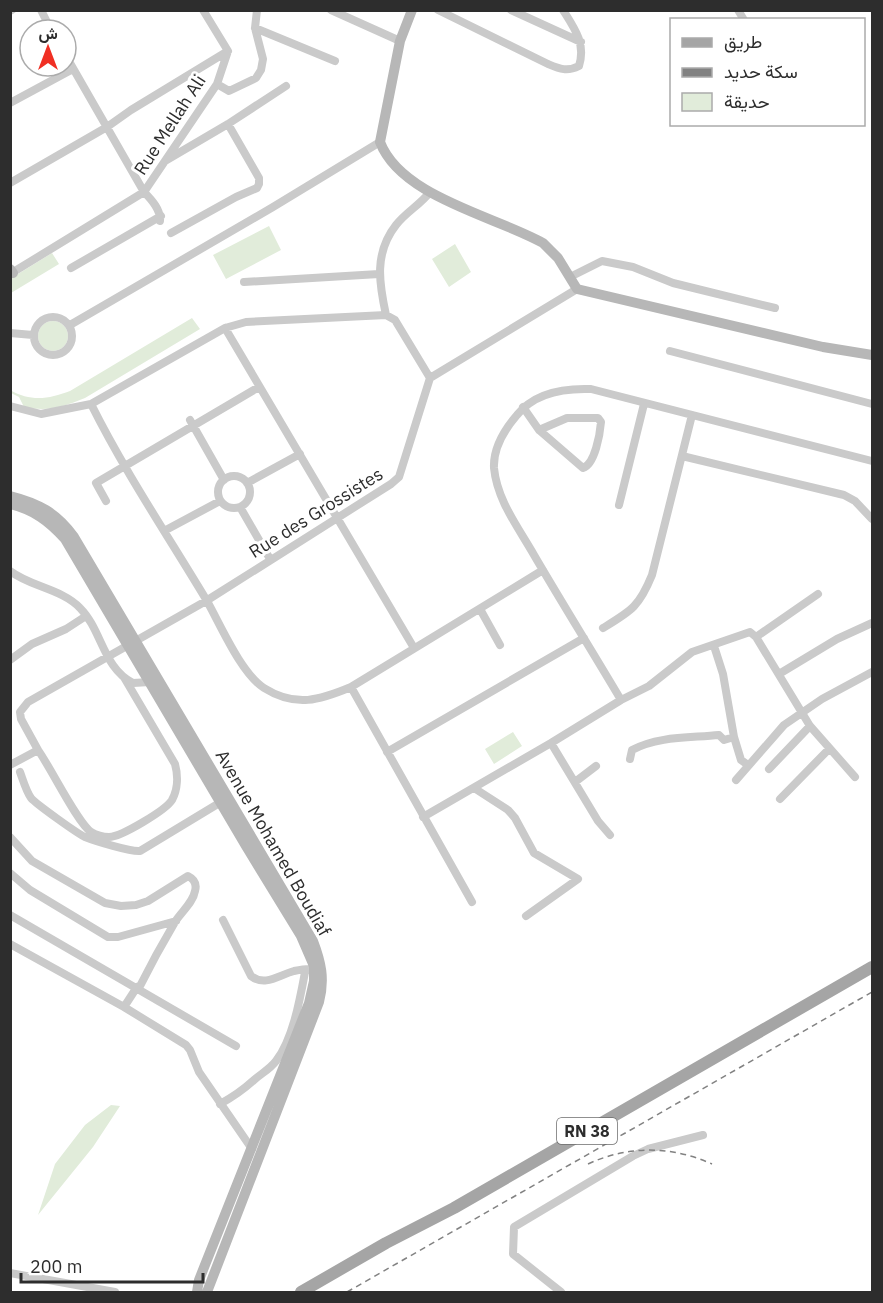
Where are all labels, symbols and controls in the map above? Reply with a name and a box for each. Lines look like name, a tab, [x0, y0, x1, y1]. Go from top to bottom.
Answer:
north arrow	[18, 18, 78, 78]
legend	[670, 18, 865, 126]
text: ش	[38, 23, 58, 43]
text: طريق	[724, 30, 762, 53]
text: سكة حديد	[724, 60, 798, 83]
street label: Rue Mellah Ali	[129, 70, 211, 179]
text: حديقة	[724, 90, 770, 113]
street label: Rue des Grossistes	[244, 462, 387, 563]
street label: Avenue Mohamed Boudiaf	[211, 745, 336, 940]
road number: RN 38	[557, 1118, 617, 1144]
scale bar	[21, 1246, 202, 1284]
text: 200 m	[30, 1255, 82, 1278]

